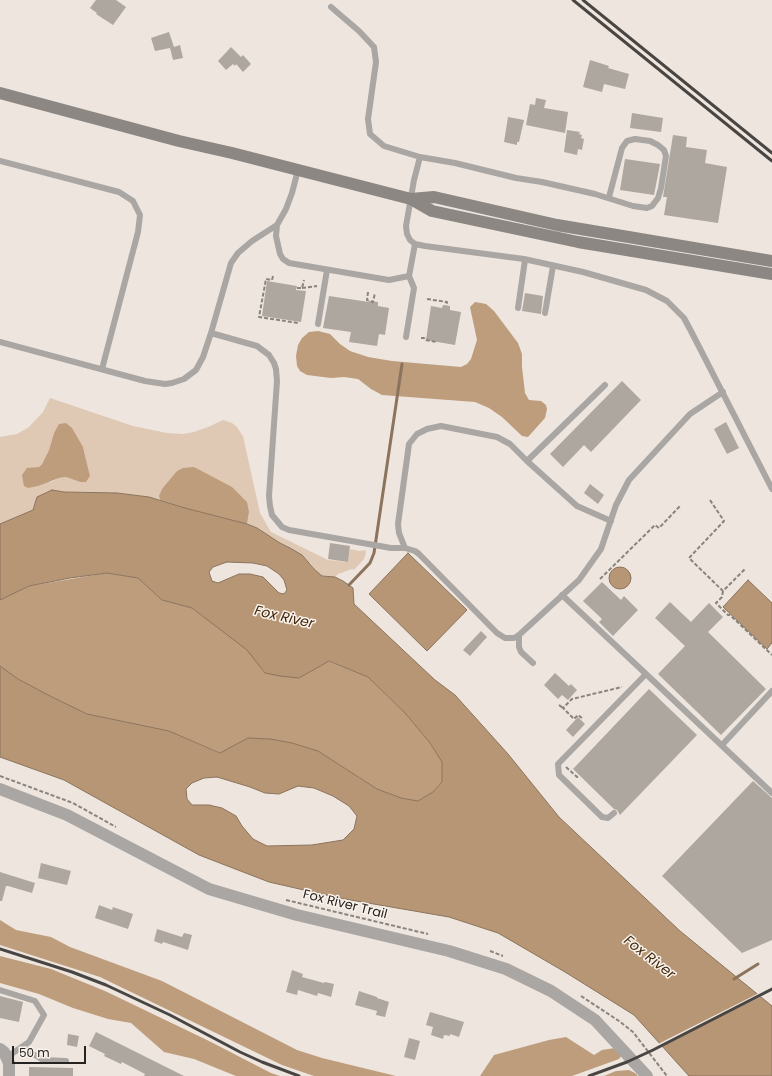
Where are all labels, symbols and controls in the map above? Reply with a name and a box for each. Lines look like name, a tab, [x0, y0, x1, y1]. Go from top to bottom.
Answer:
water label: Fox River	[253, 603, 315, 633]
street label: Fox River Trail	[301, 887, 389, 923]
water label: Fox River	[620, 933, 678, 983]
scale bar	[14, 1038, 88, 1064]
text: 50 m	[19, 1044, 50, 1061]

